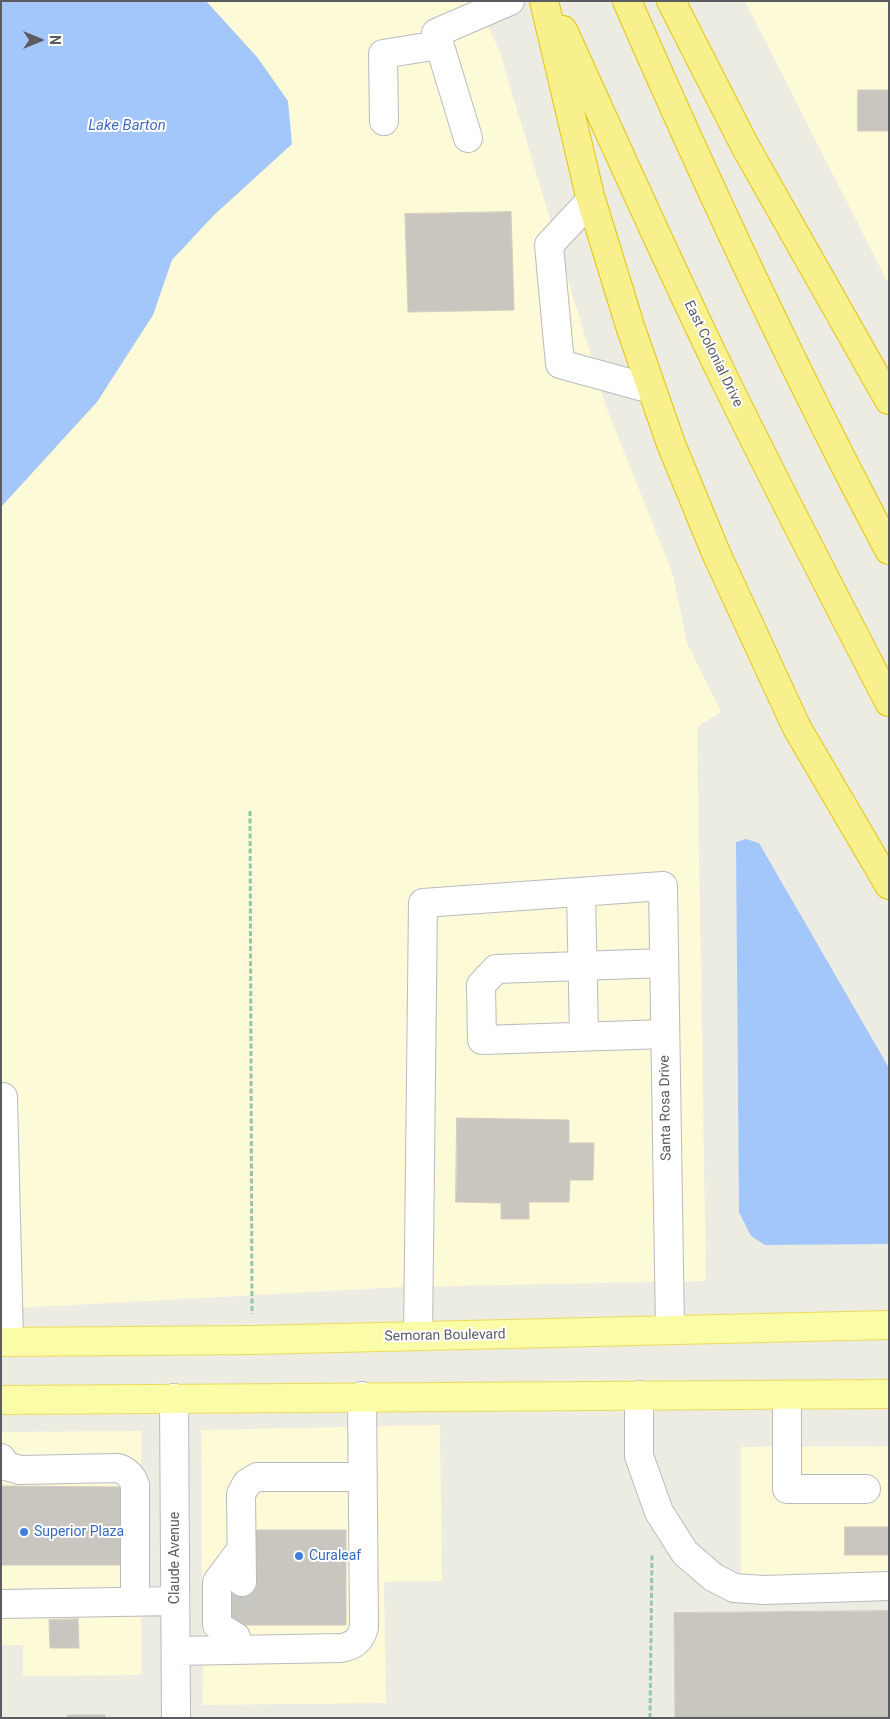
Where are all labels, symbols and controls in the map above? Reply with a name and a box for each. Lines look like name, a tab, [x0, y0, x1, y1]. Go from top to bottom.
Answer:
north arrow	[15, 15, 65, 65]
text: N	[47, 35, 63, 45]
water label: Lake Barton	[88, 117, 166, 135]
street label: East Colonial Drive	[680, 298, 746, 410]
street label: Santa Rosa Drive	[657, 1055, 675, 1161]
street label: Semoran Boulevard	[384, 1327, 506, 1345]
street label: Claude Avenue	[167, 1512, 183, 1604]
place label: Superior Plaza	[34, 1524, 124, 1540]
marker: Superior Plaza	[18, 1526, 30, 1538]
place label: Curaleaf	[309, 1548, 361, 1564]
marker: Curaleaf	[293, 1550, 305, 1562]

